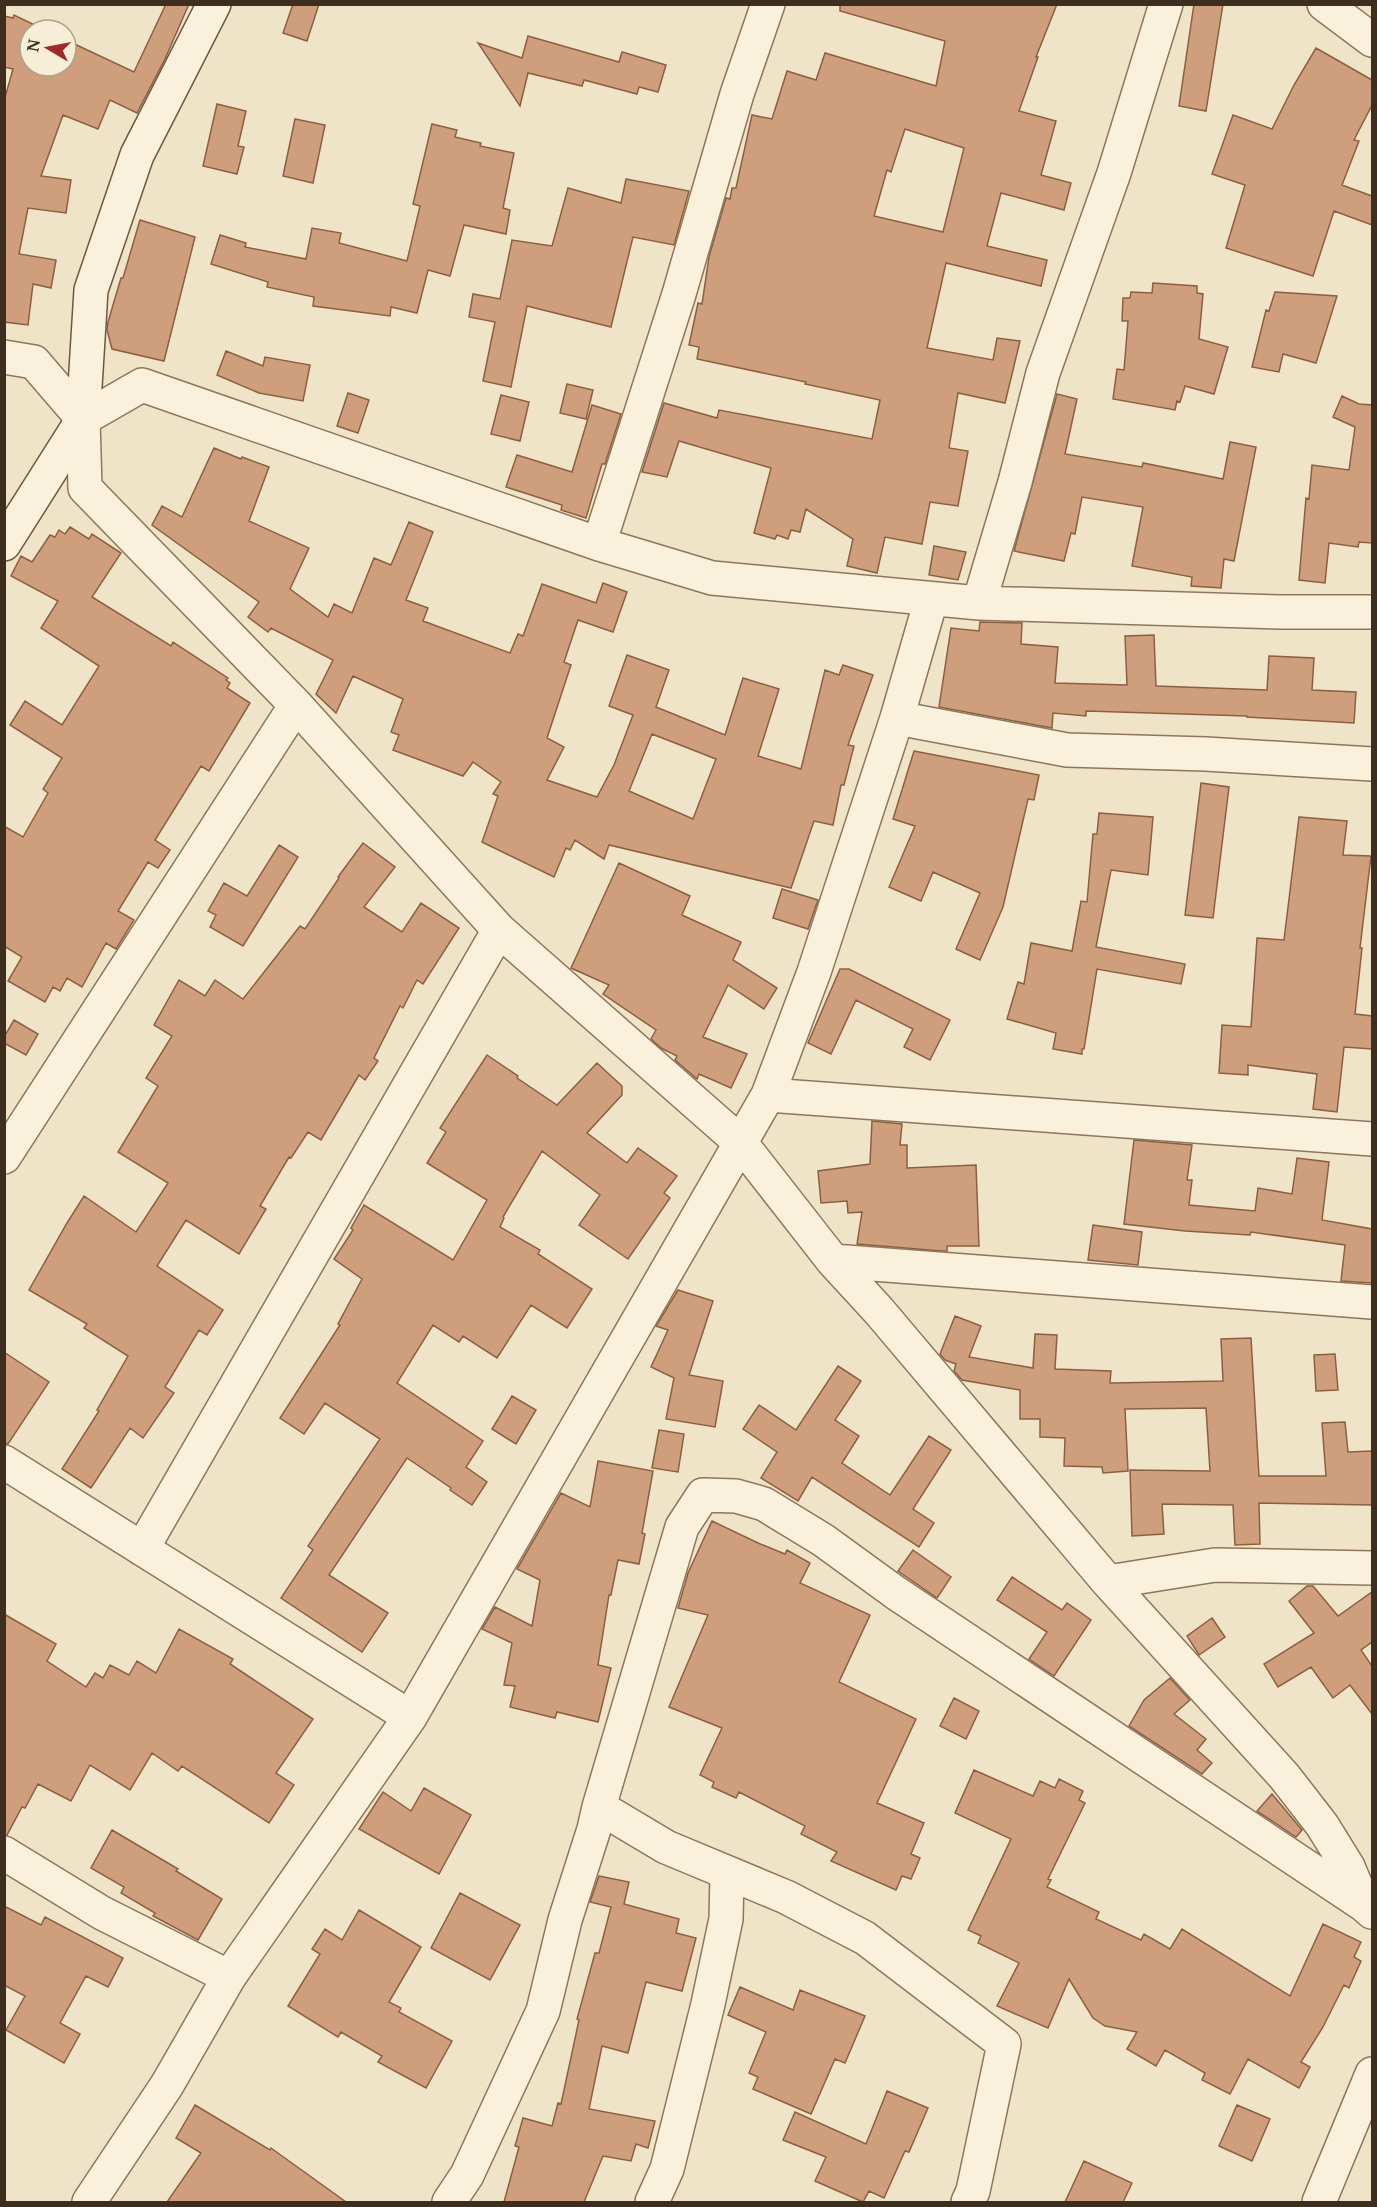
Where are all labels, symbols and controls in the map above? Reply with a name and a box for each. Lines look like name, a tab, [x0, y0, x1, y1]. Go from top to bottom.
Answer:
north arrow	[18, 18, 78, 78]
text: N	[21, 37, 45, 54]

